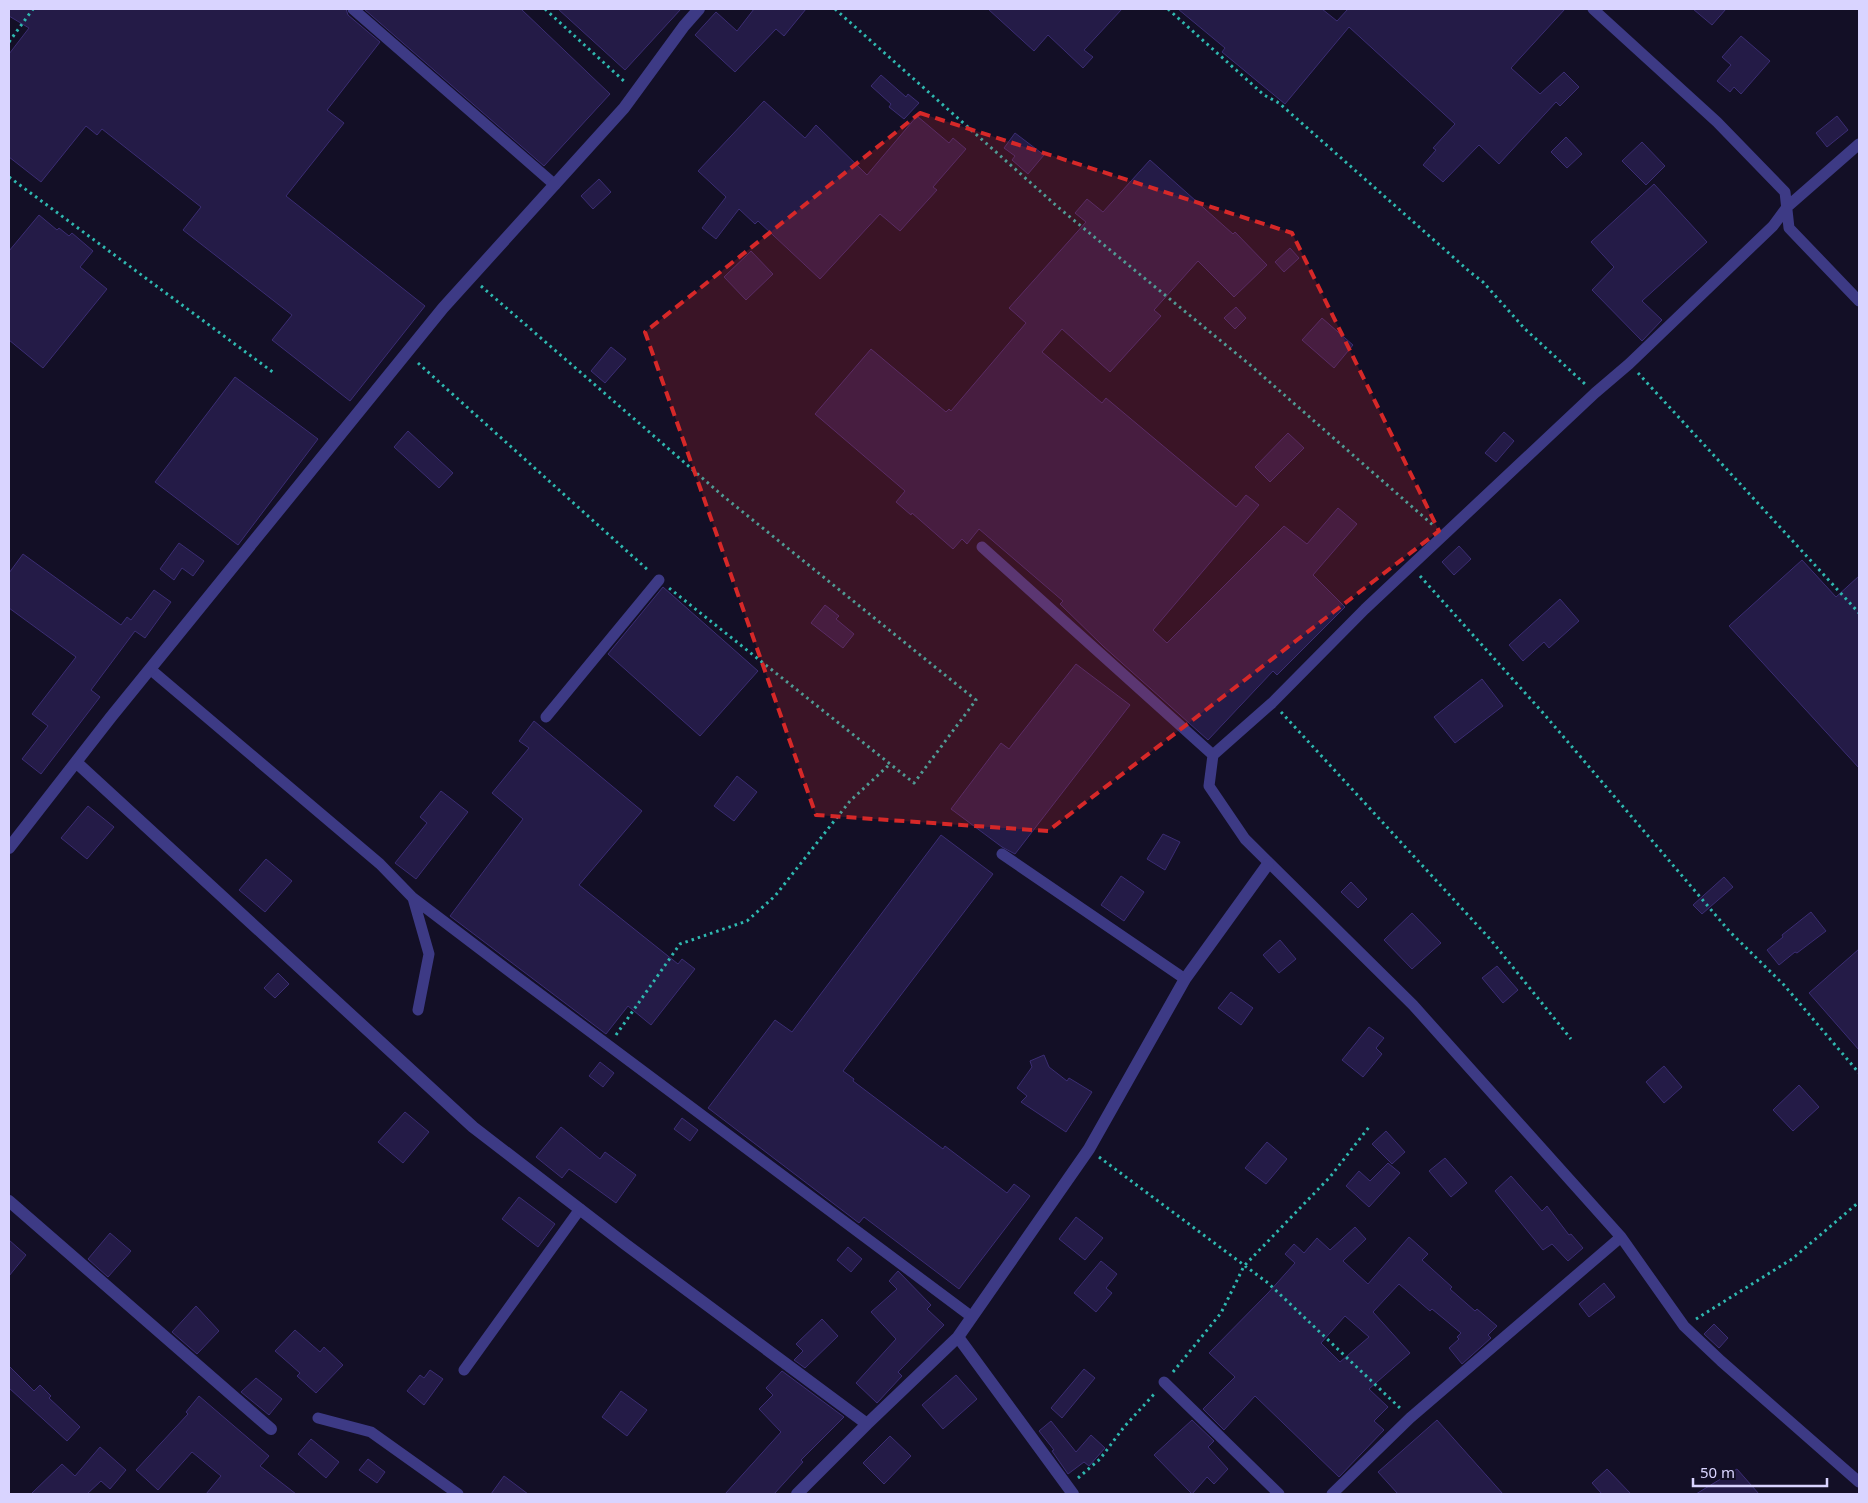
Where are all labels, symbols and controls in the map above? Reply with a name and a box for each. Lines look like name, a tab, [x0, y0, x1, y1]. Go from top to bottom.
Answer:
scale bar	[1693, 1456, 1827, 1488]
text: 50 m	[1700, 1462, 1735, 1482]

